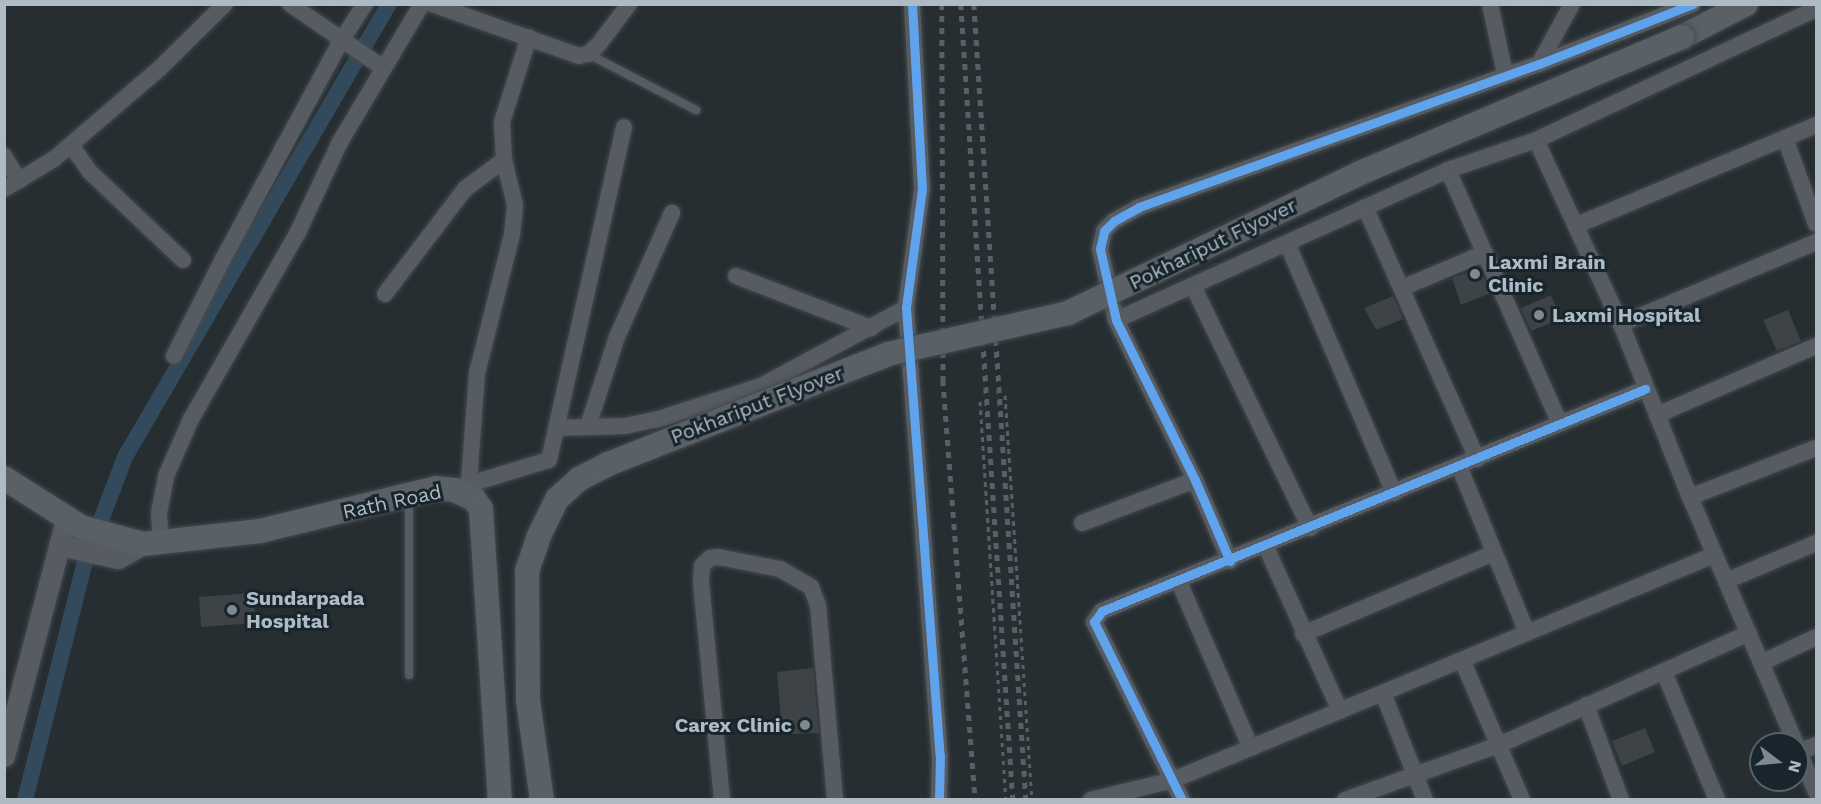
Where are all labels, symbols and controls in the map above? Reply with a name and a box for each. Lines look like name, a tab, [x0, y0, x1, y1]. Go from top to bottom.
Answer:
street label: Pokhariput Flyover	[1126, 193, 1300, 295]
place label: Laxmi Brain Clinic	[1488, 250, 1606, 297]
marker: Laxmi Brain Clinic	[1466, 265, 1484, 283]
place label: Laxmi Hospital	[1552, 303, 1701, 327]
marker: Laxmi Hospital	[1530, 306, 1548, 324]
street label: Pokhariput Flyover	[667, 361, 847, 449]
street label: Rath Road	[340, 480, 444, 524]
place label: Sundarpada Hospital	[246, 586, 364, 633]
marker: Sundarpada Hospital	[223, 601, 241, 619]
place label: Carex Clinic	[674, 713, 792, 737]
marker: Carex Clinic	[796, 716, 814, 734]
north arrow	[1749, 732, 1809, 792]
text: N	[1784, 758, 1806, 775]

